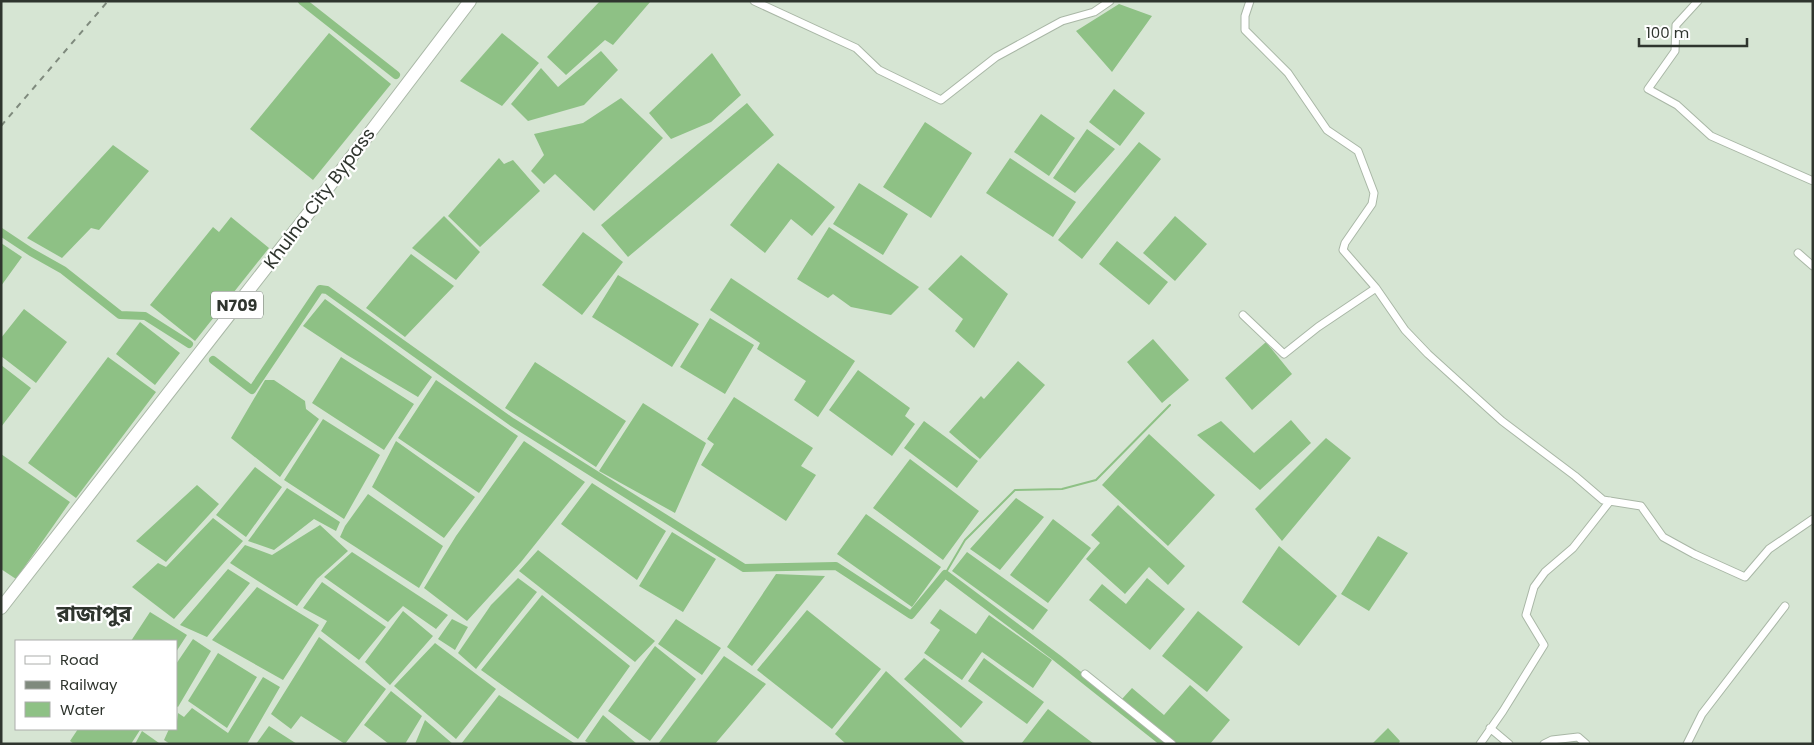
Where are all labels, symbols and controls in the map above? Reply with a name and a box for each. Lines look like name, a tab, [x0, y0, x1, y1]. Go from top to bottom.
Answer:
scale bar	[1639, 15, 1746, 47]
text: 100 m	[1646, 22, 1689, 43]
street label: Khulna City Bypass	[258, 122, 380, 274]
road number: N709	[211, 292, 263, 318]
district label: রাজাপুর	[55, 598, 132, 629]
legend	[15, 640, 178, 730]
text: Road	[60, 649, 99, 670]
text: Railway	[60, 674, 118, 695]
text: Water	[60, 699, 106, 720]

